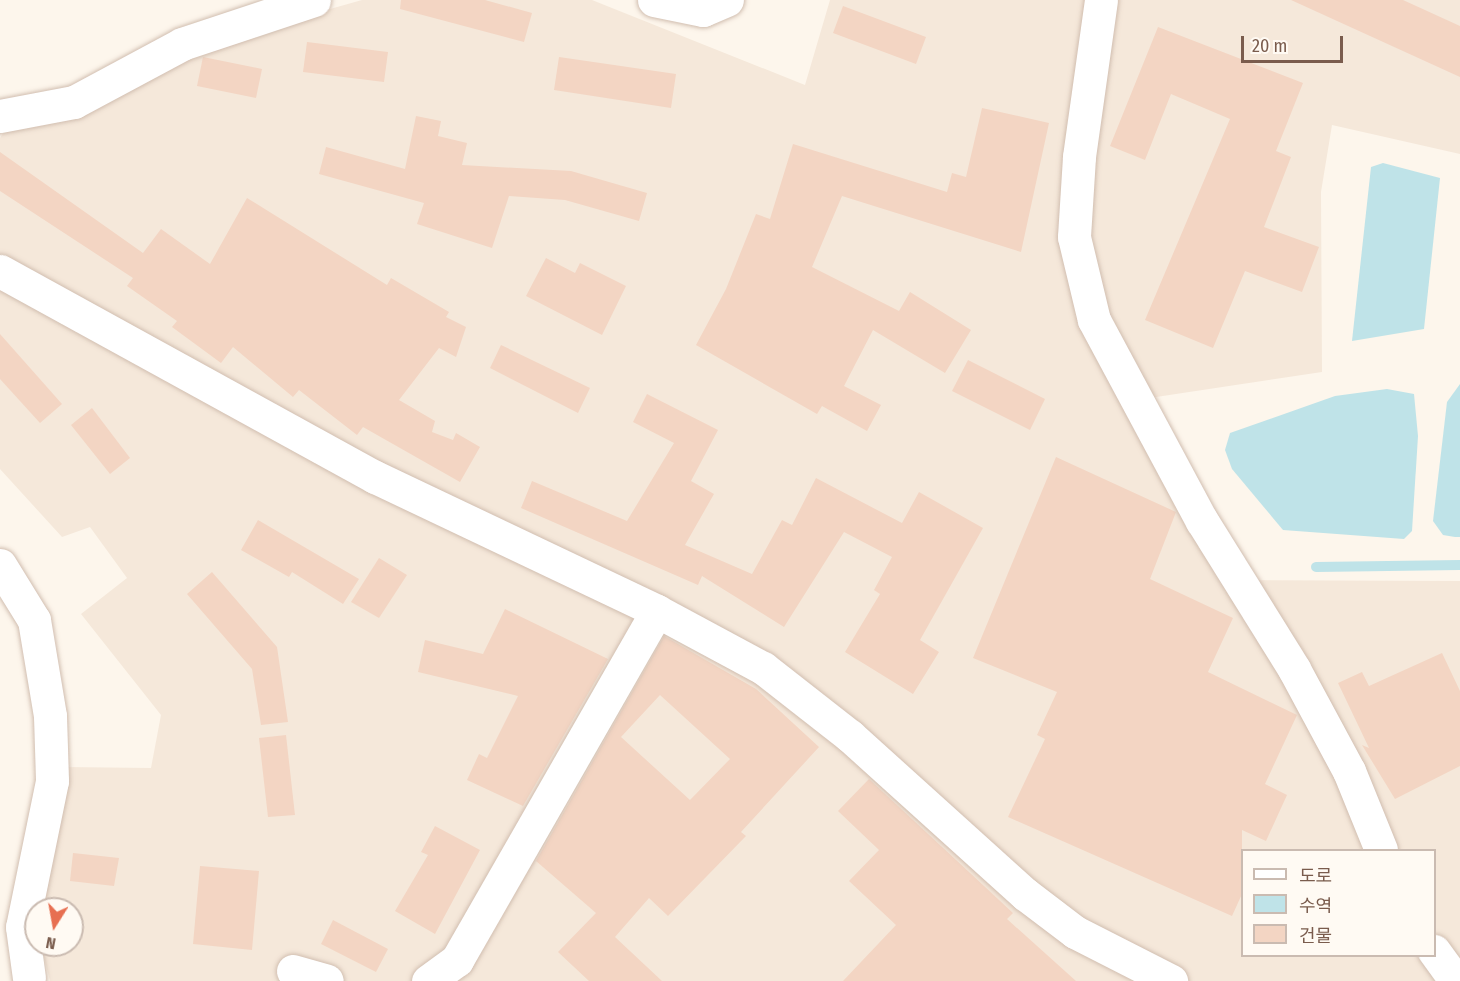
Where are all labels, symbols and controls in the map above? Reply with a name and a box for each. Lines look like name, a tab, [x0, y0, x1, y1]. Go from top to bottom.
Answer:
scale bar	[1244, 24, 1346, 62]
text: 20 m	[1252, 35, 1287, 57]
legend	[1241, 849, 1436, 957]
text: 도로	[1299, 865, 1332, 887]
text: 수역	[1299, 895, 1332, 917]
north arrow	[24, 897, 84, 957]
text: 건물	[1299, 925, 1332, 947]
text: N	[44, 933, 57, 953]

